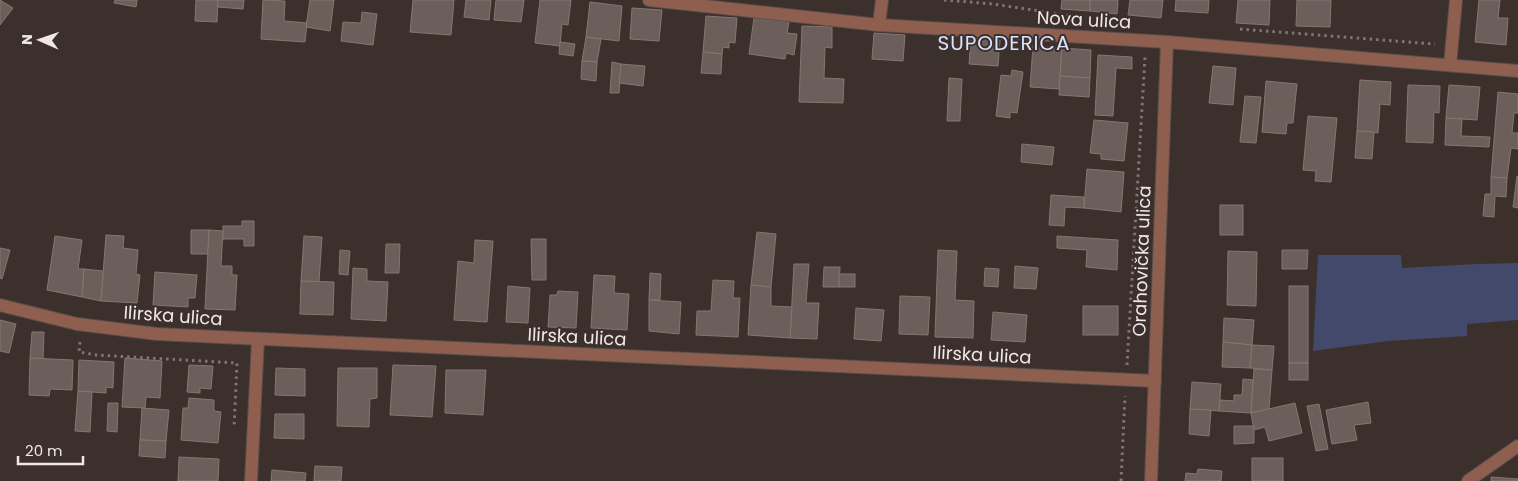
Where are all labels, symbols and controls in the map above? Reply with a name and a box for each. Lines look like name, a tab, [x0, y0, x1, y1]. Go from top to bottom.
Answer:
street label: Nova ulica	[1036, 5, 1132, 34]
north arrow	[15, 15, 65, 65]
district label: SUPODERICA	[938, 29, 1070, 57]
text: N	[17, 34, 37, 45]
street label: Orahovička ulica	[1126, 185, 1157, 337]
street label: Ilirska ulica	[123, 300, 223, 331]
street label: Ilirska ulica	[527, 321, 627, 352]
street label: Ilirska ulica	[932, 339, 1032, 370]
scale bar	[18, 434, 82, 466]
text: 20 m	[25, 440, 63, 461]

